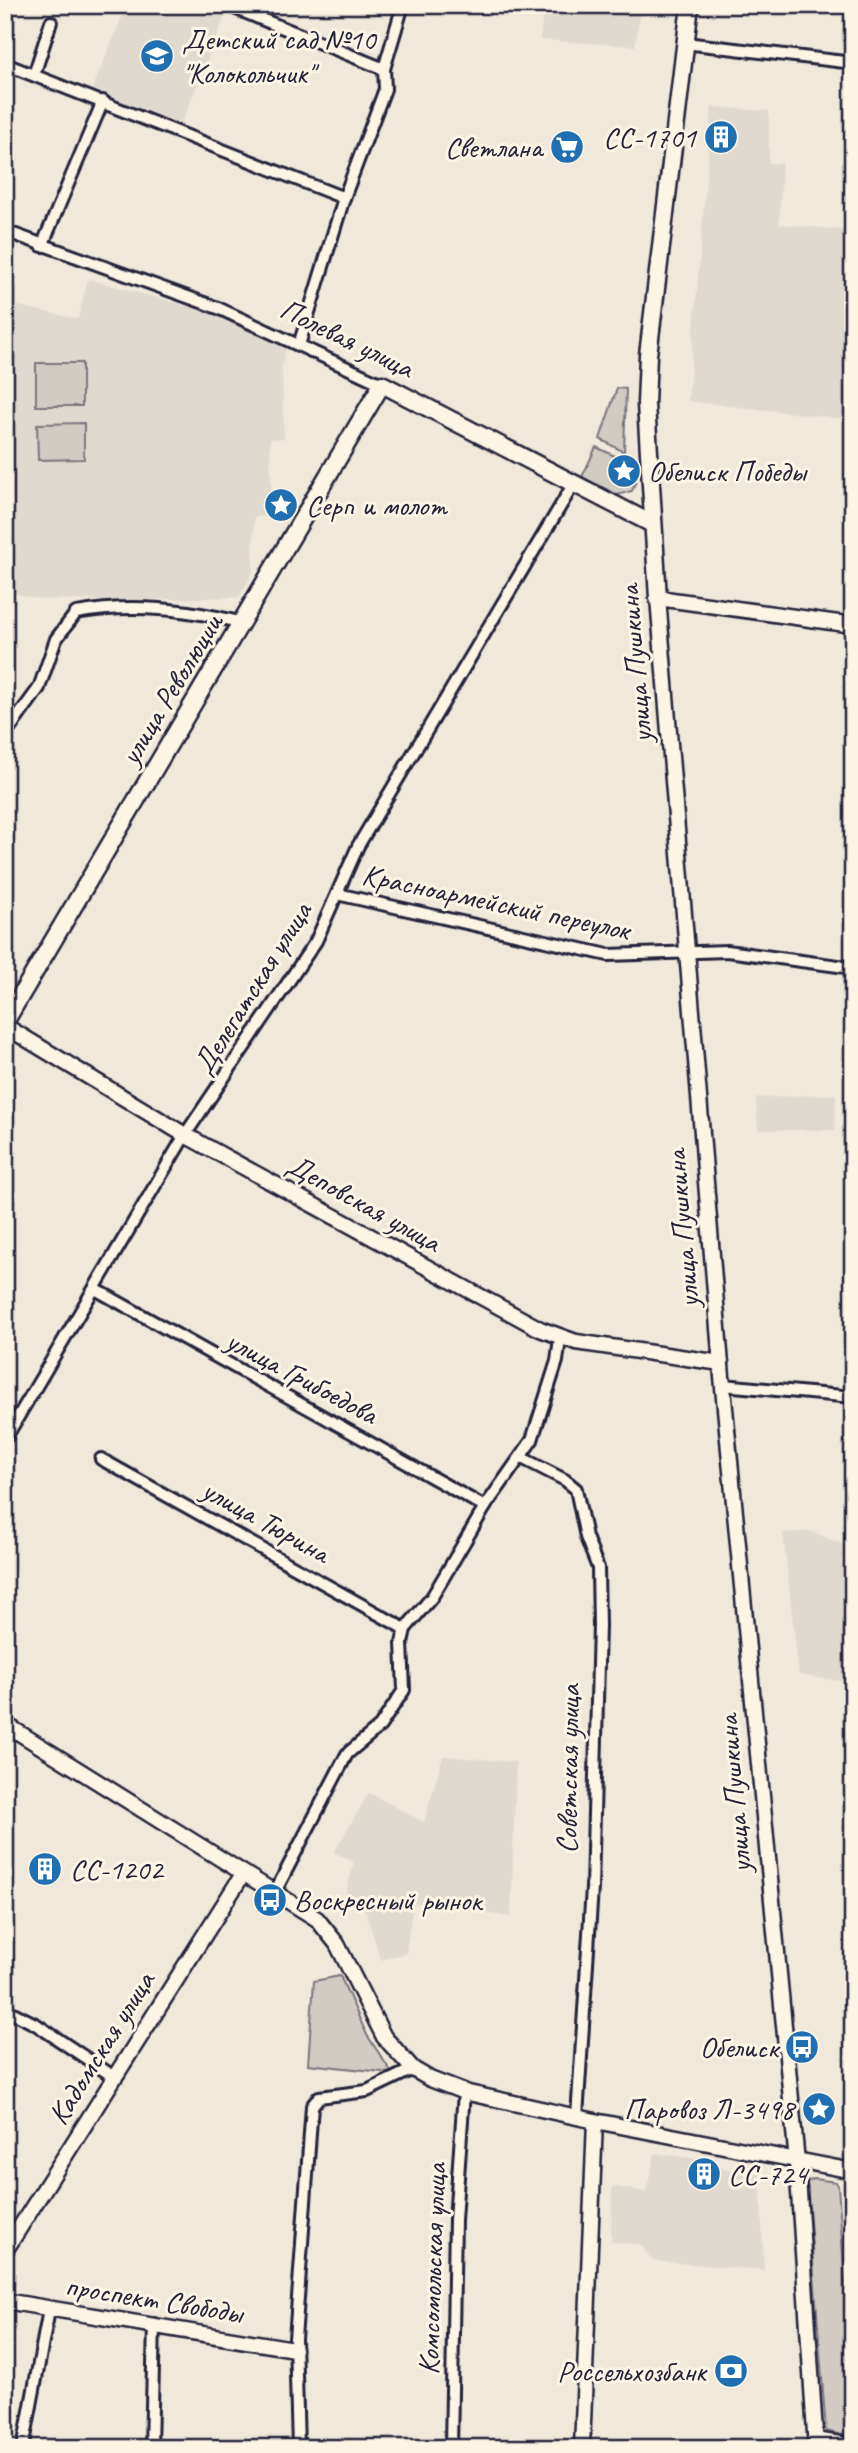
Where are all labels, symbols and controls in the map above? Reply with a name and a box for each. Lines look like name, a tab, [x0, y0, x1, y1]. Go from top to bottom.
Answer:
place label: Детский сад №10 "Колокольчик"	[182, 20, 378, 92]
school or university icon: Детский сад №10 "Колокольчик"	[138, 37, 176, 75]
place label: СС-1701	[603, 118, 697, 156]
building icon: СС-1701	[702, 118, 740, 156]
place label: Светлана	[445, 128, 545, 166]
supermarket icon: Светлана	[548, 128, 586, 166]
street label: Полевая улица	[274, 289, 422, 387]
place icon: Обелиск Победы	[605, 452, 643, 490]
place label: Обелиск Победы	[648, 452, 808, 490]
place icon: Серп и молот	[262, 486, 300, 524]
place label: Серп и молот	[306, 486, 448, 524]
street label: улица Пушкина	[609, 581, 661, 746]
street label: улица Революции	[110, 605, 232, 773]
street label: Красноармейский переулок	[359, 855, 636, 949]
street label: Делегатская улица	[184, 893, 321, 1081]
street label: Деповская улица	[280, 1145, 449, 1262]
street label: улица Пушкина	[656, 1146, 708, 1311]
street label: улица Грибоедова	[218, 1320, 386, 1434]
street label: улица Тюрина	[194, 1470, 339, 1573]
street label: Советская улица	[548, 1682, 589, 1854]
street label: улица Пушкина	[708, 1711, 760, 1876]
building icon: СС-1202	[26, 1850, 64, 1888]
place label: СС-1202	[70, 1850, 165, 1888]
bus stop icon: Воскресный рынок	[251, 1881, 289, 1919]
place label: Воскресный рынок	[294, 1881, 483, 1919]
street label: Кадомская улица	[39, 1963, 164, 2131]
place label: Обелиск	[700, 2028, 781, 2066]
bus stop icon: Обелиск	[783, 2028, 821, 2066]
place label: Паровоз Л-3498	[624, 2090, 796, 2128]
place icon: Паровоз Л-3498	[800, 2090, 838, 2128]
building icon: СС-724	[685, 2155, 723, 2193]
place label: СС-724	[728, 2155, 810, 2193]
street label: Комсомольская улица	[409, 2161, 455, 2375]
street label: проспект Свободы	[63, 2266, 248, 2332]
place label: Россельхозбанк	[557, 2352, 708, 2390]
bank icon: Россельхозбанк	[712, 2352, 750, 2390]

